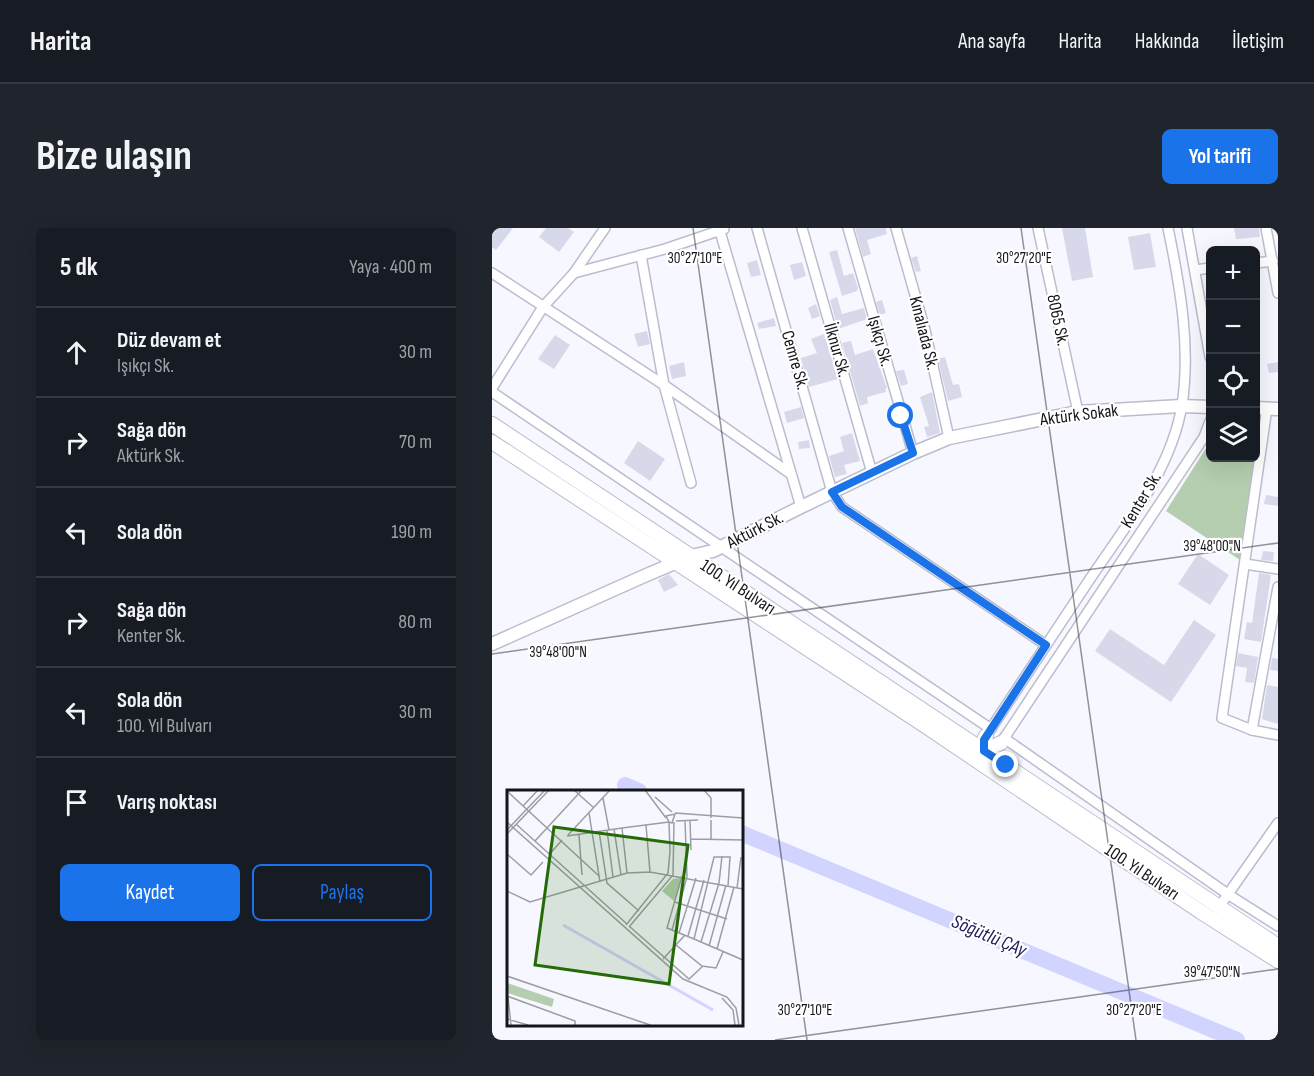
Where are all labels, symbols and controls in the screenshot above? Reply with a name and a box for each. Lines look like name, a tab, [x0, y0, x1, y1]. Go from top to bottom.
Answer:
text: Harita	[30, 25, 91, 58]
text: Ana sayfa	[958, 29, 1026, 54]
text: Harita	[1059, 29, 1102, 54]
text: Hakkında	[1135, 29, 1199, 54]
text: İletişim	[1232, 29, 1284, 54]
button: Yol tarifi	[1162, 129, 1278, 184]
text: Bize ulaşın	[36, 131, 192, 182]
map controls	[1206, 246, 1260, 462]
button: +	[1206, 246, 1260, 300]
text: 30°27'10"E	[668, 249, 722, 268]
text: 30°27'20"E	[996, 249, 1052, 268]
text: 5 dk	[60, 252, 98, 283]
text: Yaya · 400 m	[349, 255, 432, 279]
street label: 8065 Sk.	[1042, 292, 1074, 348]
street label: Kınalıada Sk.	[905, 294, 943, 372]
button: −	[1206, 300, 1260, 354]
street label: Işıkçı Sk.	[863, 313, 897, 369]
street label: İlknur Sk.	[819, 321, 855, 379]
text: Düz devam et	[117, 327, 221, 354]
street label: Cemre Sk.	[777, 328, 813, 392]
icon: ahead	[60, 336, 93, 369]
text: 30 m	[399, 340, 432, 364]
text: Işıkçı Sk.	[117, 354, 174, 378]
button: locate	[1206, 354, 1260, 408]
street label: Aktürk Sokak	[1038, 400, 1119, 430]
route start	[887, 402, 913, 428]
button: layers	[1206, 408, 1260, 462]
text: Sağa dön	[117, 417, 186, 444]
icon: right	[60, 426, 93, 459]
text: 70 m	[399, 430, 432, 454]
text: Aktürk Sk.	[117, 444, 184, 468]
street label: Kenter Sk.	[1116, 468, 1166, 532]
street label: Aktürk Sk.	[722, 507, 787, 554]
icon: left	[60, 516, 93, 549]
text: Sola dön	[117, 519, 182, 546]
text: 190 m	[391, 520, 432, 544]
text: 39°48'00"N	[1183, 537, 1241, 556]
street label: 100. Yıl Bulvarı	[696, 555, 780, 619]
text: Sağa dön	[117, 597, 186, 624]
icon: right	[60, 606, 93, 639]
text: 80 m	[398, 610, 432, 634]
text: Kenter Sk.	[117, 624, 185, 648]
text: 39°48'00"N	[529, 643, 587, 662]
text: Sola dön	[117, 687, 182, 714]
icon: left	[60, 696, 93, 729]
text: 30 m	[399, 700, 432, 724]
text: 100. Yıl Bulvarı	[117, 714, 212, 738]
route end	[992, 751, 1018, 777]
icon: arrive	[60, 786, 93, 819]
text: Varış noktası	[117, 789, 217, 816]
inset map	[507, 790, 742, 1025]
street label: 100. Yıl Bulvarı	[1101, 839, 1183, 905]
button: Kaydet	[60, 864, 240, 921]
button: Paylaş	[252, 864, 432, 921]
water label: Söğütlü ÇAy	[948, 910, 1031, 963]
text: 39°47'50"N	[1184, 963, 1240, 982]
text: 30°27'10"E	[778, 1001, 832, 1020]
text: 30°27'20"E	[1106, 1001, 1162, 1020]

